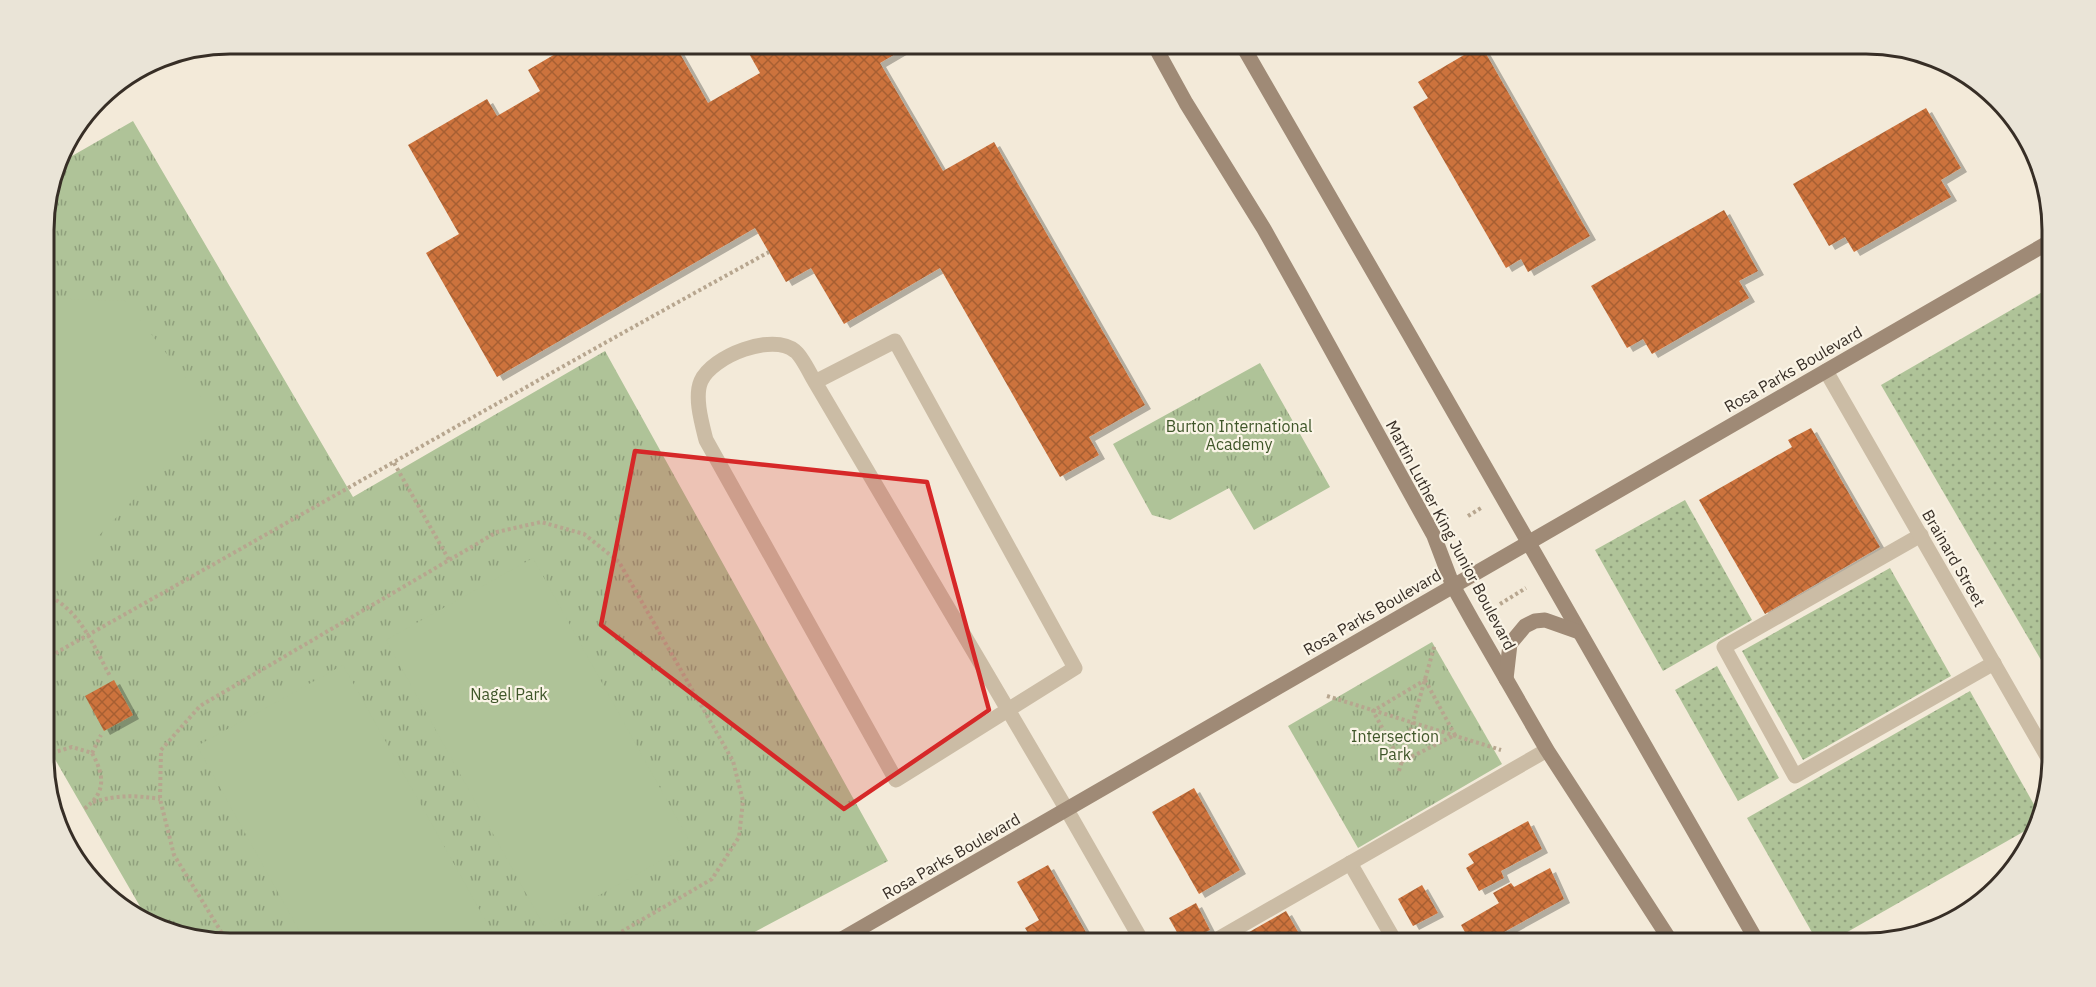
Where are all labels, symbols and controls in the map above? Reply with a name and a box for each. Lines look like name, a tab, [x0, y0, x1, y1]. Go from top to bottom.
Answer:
street label: Rosa Parks Boulevard	[1721, 321, 1865, 417]
park label: Burton International Academy	[1166, 416, 1312, 454]
street label: Martin Luther King Junior Boulevard	[1382, 417, 1520, 653]
street label: Brainard Street	[1918, 506, 1990, 610]
street label: Rosa Parks Boulevard	[1300, 564, 1444, 660]
park label: Nagel Park	[470, 684, 548, 704]
park label: Intersection Park	[1351, 726, 1439, 764]
street label: Rosa Parks Boulevard	[879, 808, 1023, 904]

